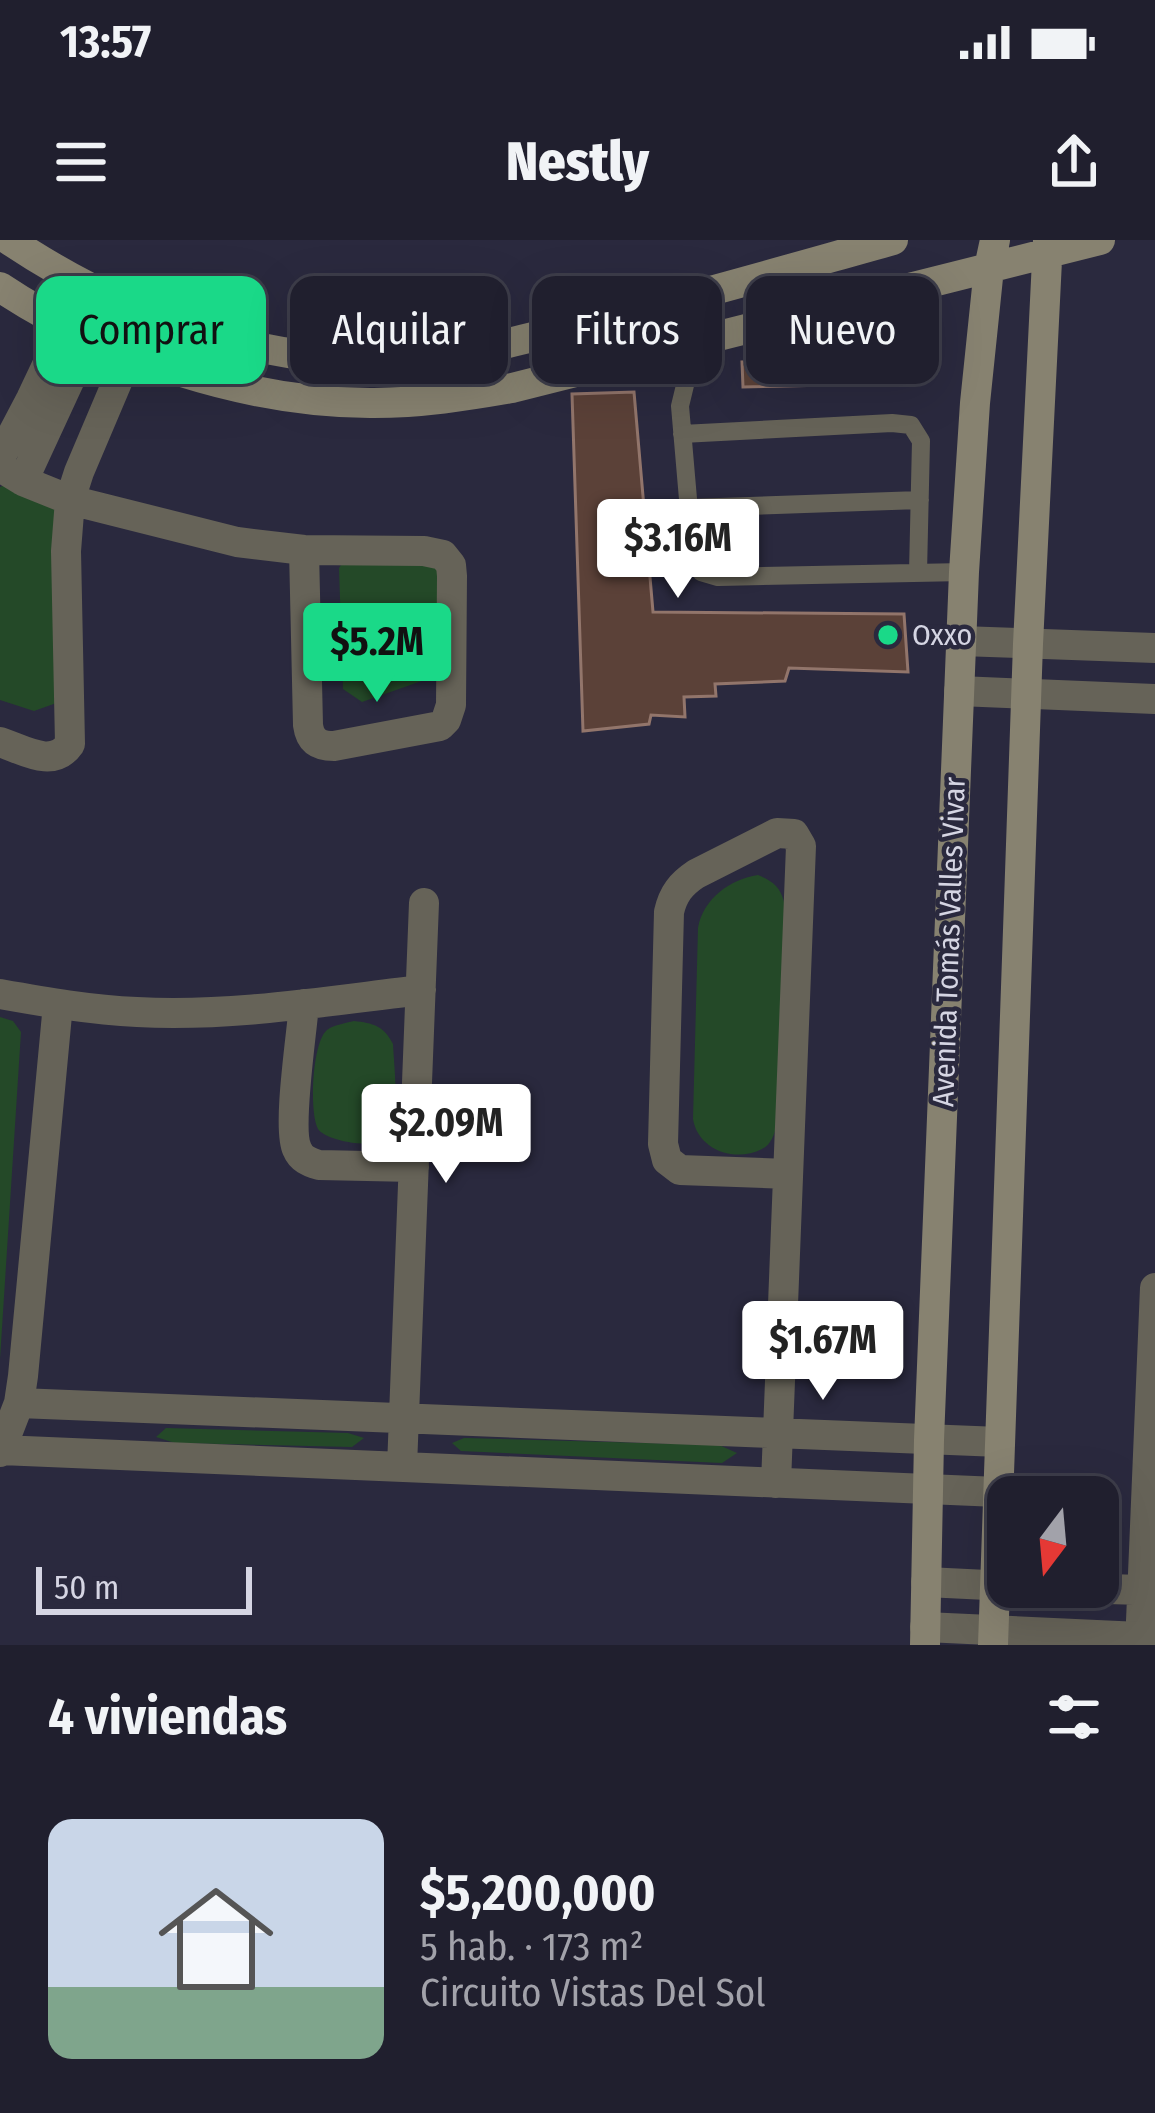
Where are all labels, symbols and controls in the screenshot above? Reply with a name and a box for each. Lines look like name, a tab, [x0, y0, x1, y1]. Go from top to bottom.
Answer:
text: 13:57	[60, 15, 151, 69]
icon: menu	[48, 129, 114, 195]
icon: share	[1041, 129, 1107, 195]
text: Nestly	[506, 130, 649, 194]
chip: Comprar	[36, 276, 266, 384]
chip: Alquilar	[290, 276, 508, 384]
chip: Filtros	[532, 276, 722, 384]
chip: Nuevo	[746, 276, 939, 384]
pin: $3.16M	[580, 499, 776, 601]
text: $3.16M	[624, 515, 732, 561]
pin: $5.2M	[293, 603, 461, 705]
place label: Oxxo	[912, 617, 972, 653]
text: $5.2M	[330, 619, 424, 665]
marker: Oxxo	[875, 622, 901, 648]
street label: Avenida Tomás Valles Vivar	[925, 776, 973, 1108]
pin: $2.09M	[348, 1084, 544, 1186]
text: $2.09M	[389, 1100, 503, 1146]
pin: $1.67M	[725, 1301, 921, 1403]
text: $1.67M	[769, 1317, 877, 1363]
north arrow	[987, 1476, 1119, 1608]
map controls	[987, 1476, 1119, 1608]
scale bar	[36, 1561, 252, 1614]
text: 50 m	[54, 1568, 119, 1608]
icon: filters	[1041, 1684, 1107, 1750]
text: 4 viviendas	[48, 1686, 287, 1748]
text: $5,200,000	[420, 1862, 656, 1924]
icon: home	[144, 1867, 288, 2011]
text: 5 hab. · 173 m²	[420, 1924, 643, 1970]
text: Circuito Vistas Del Sol	[420, 1970, 766, 2016]

